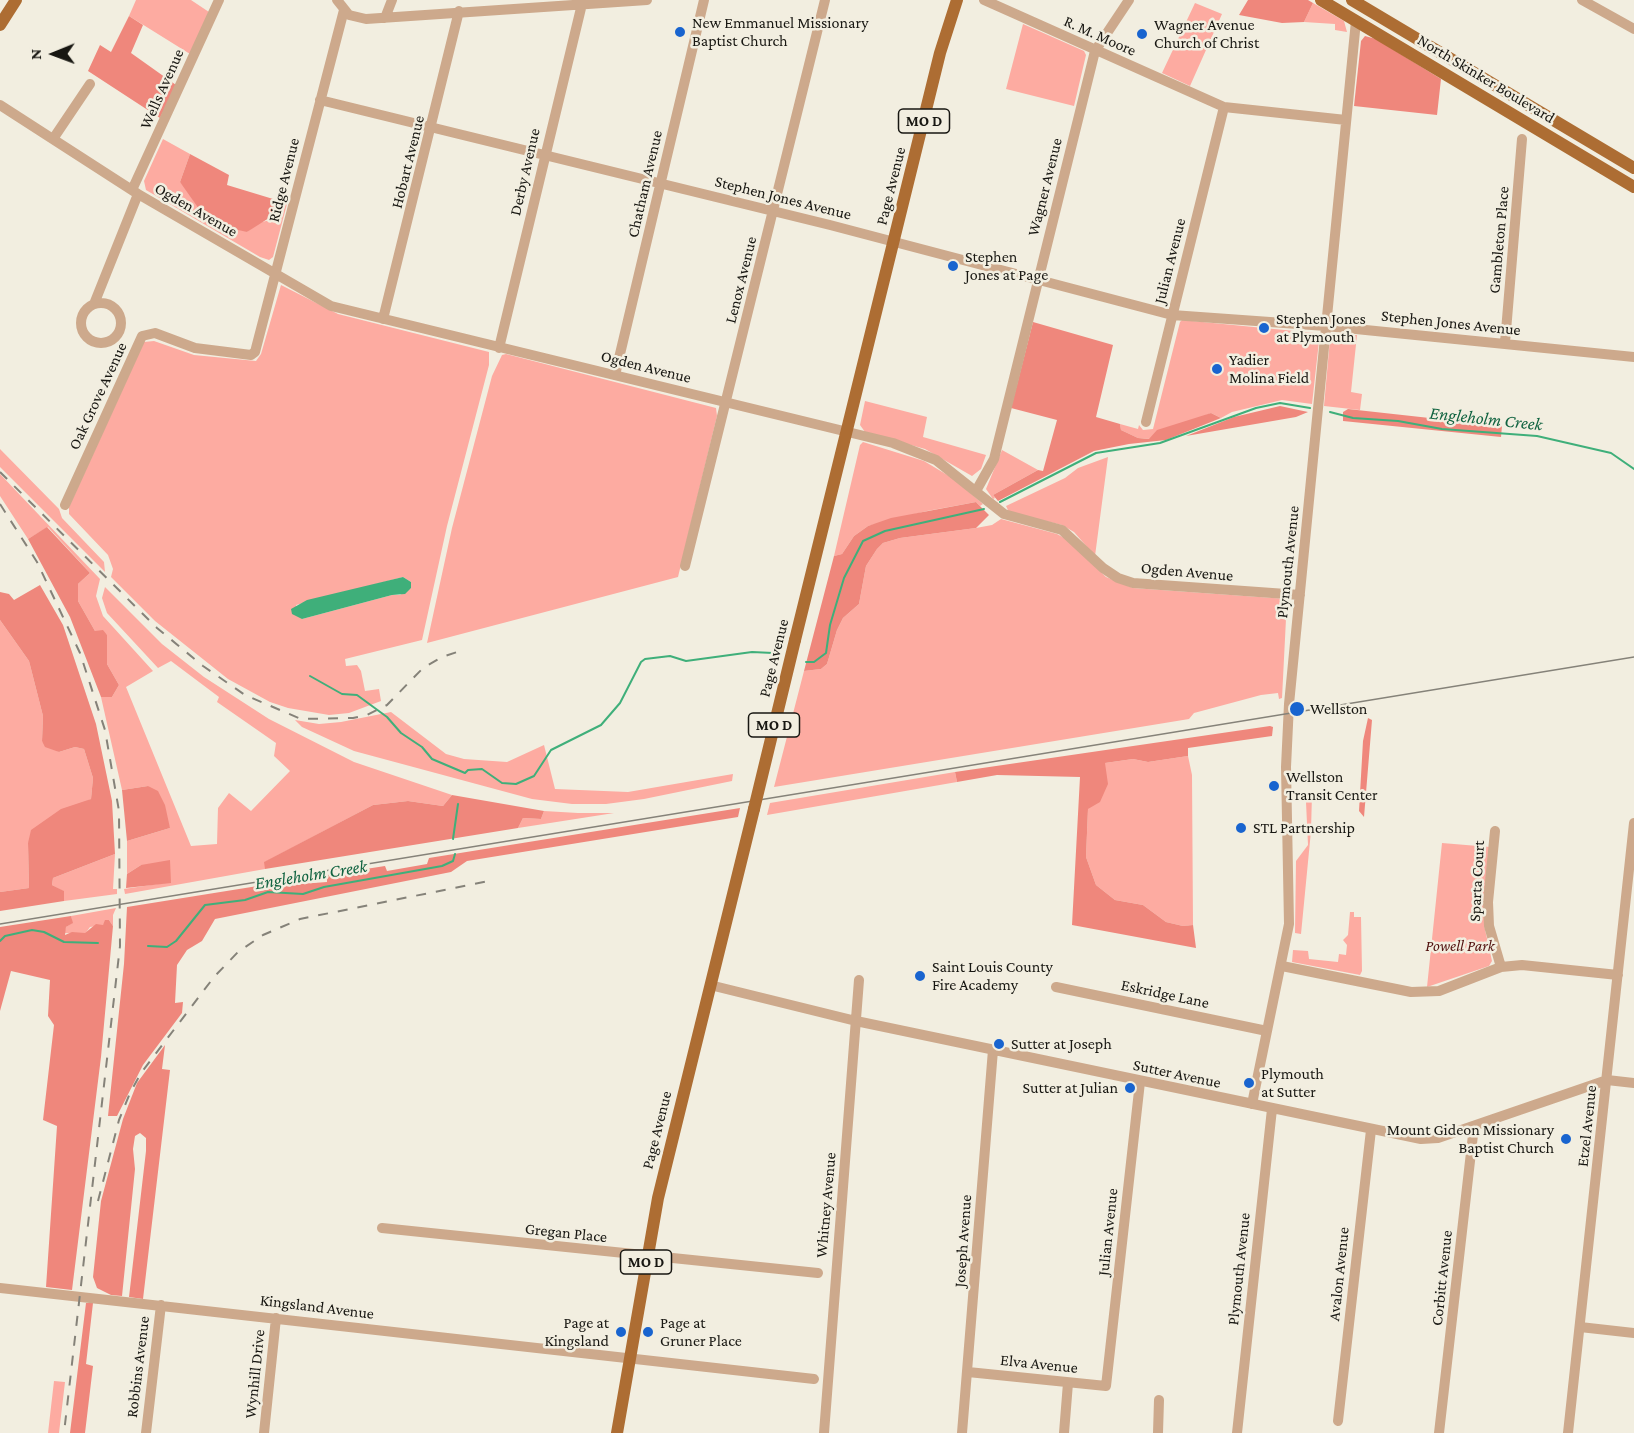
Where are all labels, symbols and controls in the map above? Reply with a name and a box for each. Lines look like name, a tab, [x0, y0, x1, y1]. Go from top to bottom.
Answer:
street label: R. M. Moore	[1061, 12, 1139, 60]
place label: New Emmanuel Missionary Baptist Church	[692, 13, 869, 51]
place label: Wagner Avenue Church of Christ	[1154, 15, 1259, 53]
north arrow	[24, 24, 84, 84]
marker: New Emmanuel Missionary Baptist Church	[673, 25, 687, 39]
marker: Wagner Avenue Church of Christ	[1135, 27, 1149, 41]
street label: North Skinker Boulevard	[1414, 30, 1558, 128]
street label: Wells Avenue	[136, 46, 188, 132]
text: N	[27, 49, 44, 60]
road number: MO D	[898, 109, 950, 133]
street label: Hobart Avenue	[387, 114, 429, 210]
street label: Derby Avenue	[506, 126, 544, 218]
street label: Chatham Avenue	[623, 128, 667, 240]
street label: Ridge Avenue	[264, 136, 304, 224]
street label: Wagner Avenue	[1024, 136, 1066, 238]
street label: Page Avenue	[872, 145, 910, 227]
street label: Stephen Jones Avenue	[713, 172, 853, 224]
street label: Ogden Avenue	[151, 179, 241, 241]
street label: Gambleton Place	[1485, 185, 1513, 295]
street label: Julian Avenue	[1150, 216, 1190, 306]
street label: Lenox Avenue	[721, 234, 761, 326]
place label: Stephen Jones at Page	[965, 247, 1048, 285]
marker: Stephen Jones at Page	[946, 259, 960, 273]
street label: Stephen Jones Avenue	[1380, 306, 1522, 340]
place label: Stephen Jones at Plymouth	[1276, 309, 1366, 347]
marker: Stephen Jones at Plymouth	[1257, 321, 1271, 335]
street label: Oak Grove Avenue	[65, 339, 131, 453]
street label: Ogden Avenue	[599, 347, 693, 387]
place label: Yadier Molina Field	[1229, 350, 1309, 388]
marker: Yadier Molina Field	[1210, 362, 1224, 376]
water label: Engleholm Creek	[1428, 402, 1544, 436]
street label: Plymouth Avenue	[1273, 505, 1303, 619]
street label: Ogden Avenue	[1140, 558, 1234, 586]
street label: Page Avenue	[755, 617, 793, 699]
place label: Wellston	[1310, 699, 1367, 719]
marker: Wellston	[1288, 700, 1306, 718]
road number: MO D	[748, 713, 800, 737]
place label: Wellston Transit Center	[1286, 767, 1378, 805]
marker: Wellston Transit Center	[1267, 779, 1281, 793]
place label: STL Partnership	[1253, 818, 1355, 838]
marker: STL Partnership	[1234, 821, 1248, 835]
street label: Sparta Court	[1465, 840, 1489, 922]
water label: Engleholm Creek	[253, 855, 369, 895]
park label: Powell Park	[1425, 936, 1495, 956]
place label: Saint Louis County Fire Academy	[932, 957, 1053, 995]
marker: Saint Louis County Fire Academy	[913, 969, 927, 983]
street label: Eskridge Lane	[1119, 975, 1211, 1013]
place label: Sutter at Joseph	[1011, 1034, 1112, 1054]
marker: Sutter at Joseph	[992, 1037, 1006, 1051]
street label: Sutter Avenue	[1131, 1055, 1223, 1093]
place label: Plymouth at Sutter	[1261, 1064, 1324, 1102]
marker: Plymouth at Sutter	[1242, 1076, 1256, 1090]
place label: Sutter at Julian	[1022, 1078, 1118, 1098]
marker: Sutter at Julian	[1123, 1081, 1137, 1095]
street label: Etzel Avenue	[1573, 1084, 1601, 1168]
street label: Page Avenue	[638, 1089, 676, 1171]
place label: Mount Gideon Missionary Baptist Church	[1387, 1120, 1554, 1158]
marker: Mount Gideon Missionary Baptist Church	[1559, 1132, 1573, 1146]
street label: Whitney Avenue	[812, 1151, 840, 1259]
street label: Julian Avenue	[1094, 1187, 1122, 1277]
street label: Joseph Avenue	[950, 1194, 976, 1288]
street label: Plymouth Avenue	[1224, 1212, 1254, 1326]
street label: Gregan Place	[524, 1219, 608, 1247]
street label: Avalon Avenue	[1325, 1226, 1353, 1322]
street label: Corbitt Avenue	[1427, 1229, 1457, 1327]
road number: MO D	[620, 1250, 672, 1274]
street label: Kingsland Avenue	[259, 1290, 375, 1324]
place label: Page at Kingsland	[544, 1313, 609, 1351]
place label: Page at Gruner Place	[660, 1313, 742, 1351]
street label: Robbins Avenue	[122, 1315, 154, 1419]
marker: Page at Kingsland	[614, 1325, 628, 1339]
marker: Page at Gruner Place	[641, 1325, 655, 1339]
street label: Wynhill Drive	[241, 1329, 269, 1419]
street label: Elva Avenue	[999, 1350, 1079, 1378]

